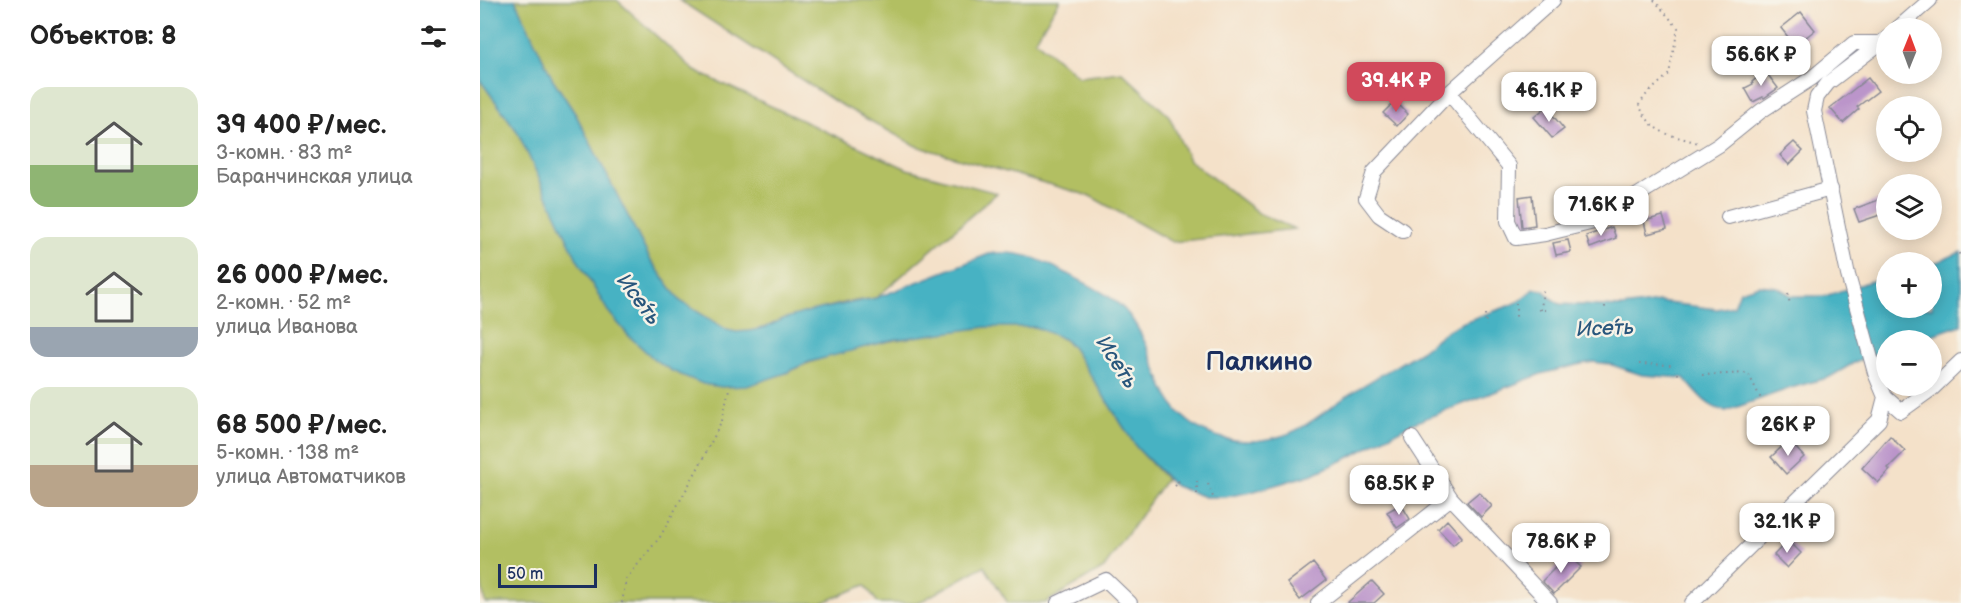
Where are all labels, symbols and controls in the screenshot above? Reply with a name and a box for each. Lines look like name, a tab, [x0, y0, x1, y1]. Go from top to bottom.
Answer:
north arrow	[1876, 18, 1942, 84]
map controls	[1876, 18, 1942, 396]
icon: filters	[417, 20, 450, 53]
text: Объектов: 8	[30, 21, 177, 52]
pin: 56.6K ₽	[1706, 36, 1816, 87]
text: 56.6K ₽	[1726, 43, 1796, 67]
pin: 39.4K ₽	[1341, 62, 1451, 113]
text: 39.4K ₽	[1361, 69, 1431, 93]
pin: 46.1K ₽	[1494, 72, 1604, 123]
text: 46.1K ₽	[1515, 79, 1583, 103]
button: locate	[1876, 96, 1942, 162]
text: 39 400 ₽/мес.	[216, 110, 386, 141]
icon: home	[78, 111, 150, 183]
text: 3-комн. · 83 m²	[216, 141, 352, 165]
text: Баранчинская улица	[216, 165, 413, 189]
button: layers	[1876, 174, 1942, 240]
pin: 71.6K ₽	[1546, 186, 1656, 237]
text: 71.6K ₽	[1568, 193, 1634, 217]
button: +	[1876, 252, 1942, 318]
text: 26 000 ₽/мес.	[216, 260, 388, 291]
icon: home	[78, 261, 150, 333]
water label: Исе́ть	[611, 269, 666, 330]
text: 2-комн. · 52 m²	[216, 291, 351, 315]
text: улица Иванова	[216, 315, 358, 339]
water label: Исе́ть	[1576, 315, 1634, 342]
button: −	[1876, 330, 1942, 396]
water label: Исе́ть	[1090, 331, 1143, 393]
district label: Палкино	[1205, 347, 1313, 378]
pin: 26K ₽	[1746, 406, 1830, 457]
text: 68 500 ₽/мес.	[216, 410, 387, 441]
icon: home	[78, 411, 150, 483]
text: 26K ₽	[1761, 413, 1815, 437]
text: 5-комн. · 138 m²	[216, 441, 359, 465]
text: улица Автоматчиков	[216, 465, 406, 489]
pin: 68.5K ₽	[1344, 465, 1454, 516]
text: 68.5K ₽	[1364, 472, 1434, 496]
pin: 32.1K ₽	[1732, 503, 1842, 554]
text: 32.1K ₽	[1753, 510, 1821, 534]
pin: 78.6K ₽	[1506, 523, 1616, 574]
text: 78.6K ₽	[1526, 530, 1596, 554]
scale bar	[498, 561, 597, 588]
text: 50 m	[507, 565, 543, 584]

